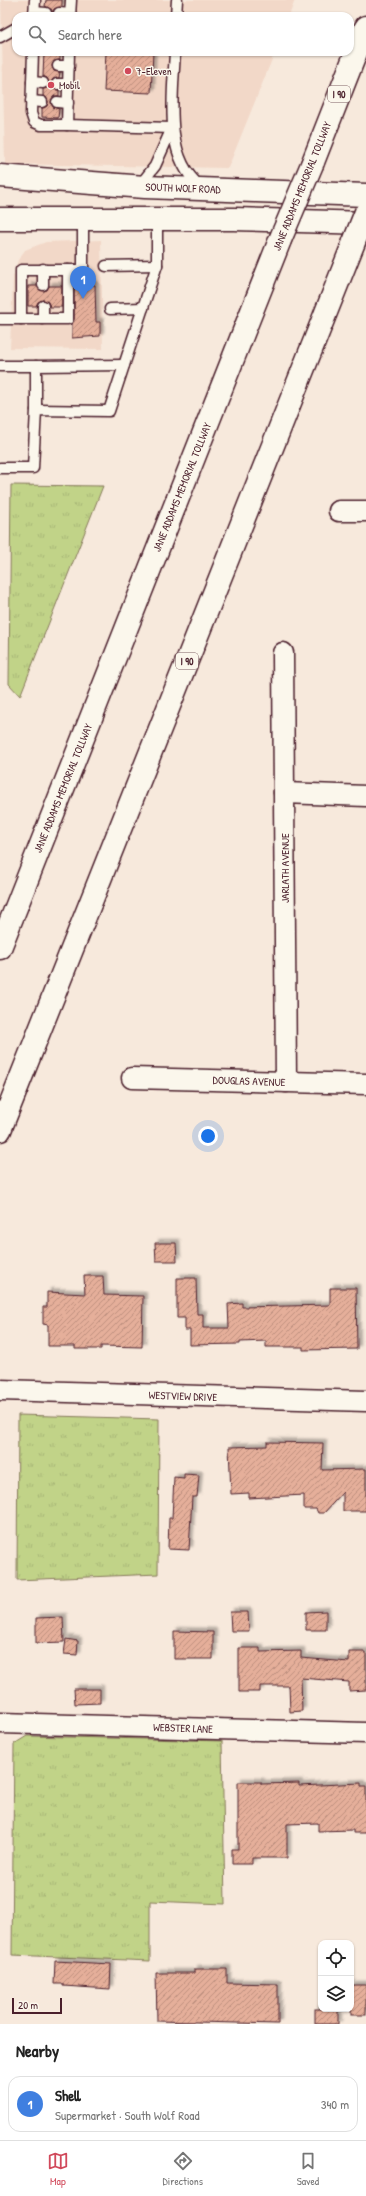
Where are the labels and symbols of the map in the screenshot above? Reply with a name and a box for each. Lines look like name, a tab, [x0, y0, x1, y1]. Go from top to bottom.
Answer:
place label: 7-Eleven	[136, 64, 172, 78]
marker: 7-Eleven	[123, 66, 133, 76]
place label: Mobil	[59, 78, 80, 92]
marker: Mobil	[46, 80, 56, 90]
road number: I 90	[328, 86, 350, 102]
street label: JANE ADDAMS MEMORIAL TOLLWAY	[270, 119, 334, 253]
street label: SOUTH WOLF ROAD	[145, 180, 222, 196]
pin: 1	[70, 266, 96, 299]
street label: JANE ADDAMS MEMORIAL TOLLWAY	[150, 420, 214, 554]
road number: I 90	[176, 653, 198, 669]
street label: JANE ADDAMS MEMORIAL TOLLWAY	[31, 721, 95, 855]
street label: JARLATH AVENUE	[278, 833, 292, 903]
street label: DOUGLAS AVENUE	[212, 1073, 286, 1089]
your location	[198, 1126, 218, 1146]
street label: WESTVIEW DRIVE	[148, 1388, 218, 1404]
street label: WEBSTER LANE	[153, 1720, 213, 1736]
scale bar	[12, 1996, 62, 2015]

